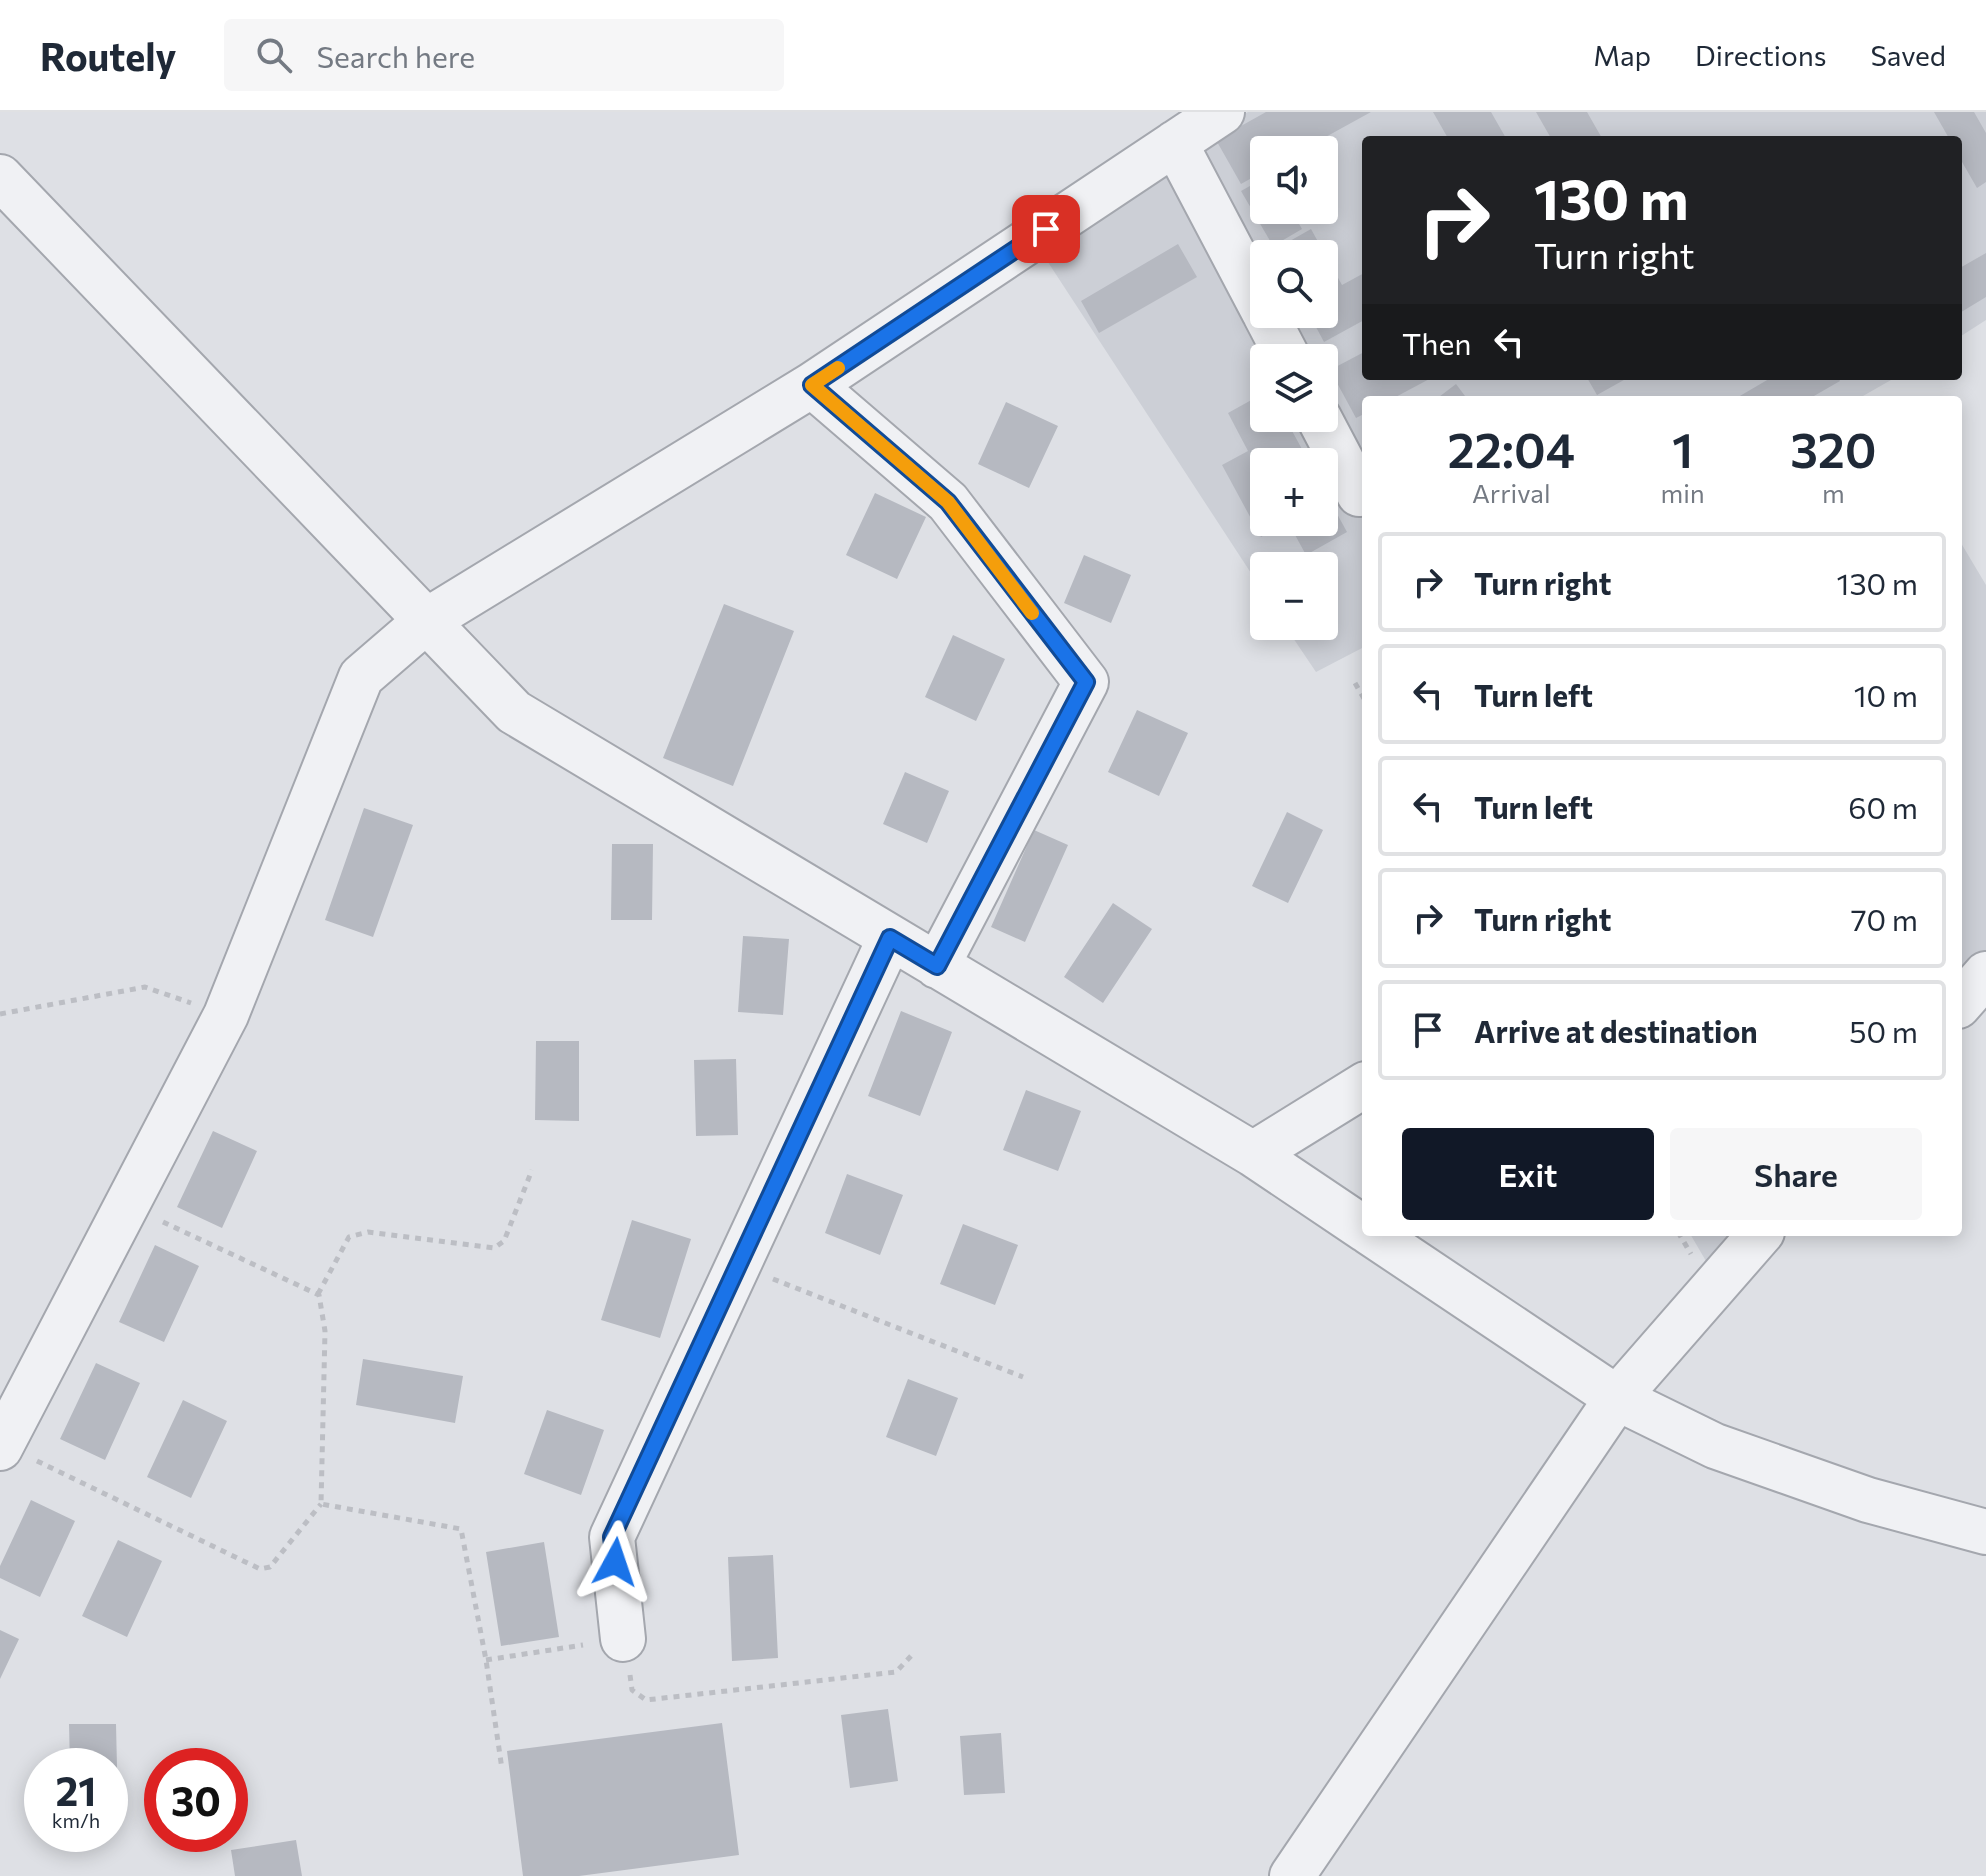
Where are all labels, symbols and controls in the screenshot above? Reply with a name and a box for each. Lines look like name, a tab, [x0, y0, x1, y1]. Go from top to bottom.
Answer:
search box	[224, 19, 784, 91]
text: Routely	[40, 32, 176, 79]
icon: search	[252, 33, 296, 77]
text: Search here	[316, 37, 475, 74]
text: Map	[1593, 38, 1651, 72]
text: Directions	[1695, 38, 1826, 72]
text: Saved	[1870, 38, 1946, 72]
map controls	[1250, 136, 1338, 640]
button: sound	[1250, 136, 1338, 224]
text: 130 m	[1534, 163, 1689, 232]
icon: right	[1402, 168, 1506, 272]
pin	[1012, 195, 1080, 263]
icon: arrive	[1024, 207, 1068, 251]
text: Turn right	[1534, 232, 1695, 276]
button: search	[1250, 240, 1338, 328]
icon: left	[1487, 320, 1531, 364]
text: Then	[1402, 324, 1471, 361]
button: layers	[1250, 344, 1338, 432]
text: 22:04	[1448, 419, 1575, 478]
text: 1	[1672, 419, 1693, 478]
text: 320	[1790, 419, 1876, 478]
button: +	[1250, 448, 1338, 536]
text: Arrival	[1472, 477, 1551, 508]
text: min	[1660, 477, 1705, 508]
text: m	[1822, 477, 1845, 508]
button: −	[1250, 552, 1338, 640]
icon: right	[1406, 560, 1450, 604]
text: Turn right	[1474, 564, 1611, 601]
text: 130 m	[1837, 564, 1918, 601]
icon: left	[1406, 672, 1450, 716]
text: Turn left	[1474, 676, 1593, 713]
text: 10 m	[1854, 676, 1918, 713]
icon: left	[1406, 784, 1450, 828]
text: Turn left	[1474, 788, 1593, 825]
text: 60 m	[1848, 788, 1918, 825]
icon: right	[1406, 896, 1450, 940]
text: Turn right	[1474, 900, 1611, 937]
text: 70 m	[1851, 900, 1918, 937]
icon: arrive	[1406, 1008, 1450, 1052]
text: Arrive at destination	[1474, 1012, 1758, 1049]
text: 50 m	[1849, 1012, 1918, 1049]
button: Exit	[1402, 1128, 1654, 1220]
button: Share	[1670, 1128, 1922, 1220]
position arrow	[573, 1520, 657, 1604]
speed limit sign: 30	[144, 1748, 248, 1852]
text: 21	[56, 1765, 96, 1814]
text: km/h	[52, 1808, 100, 1832]

